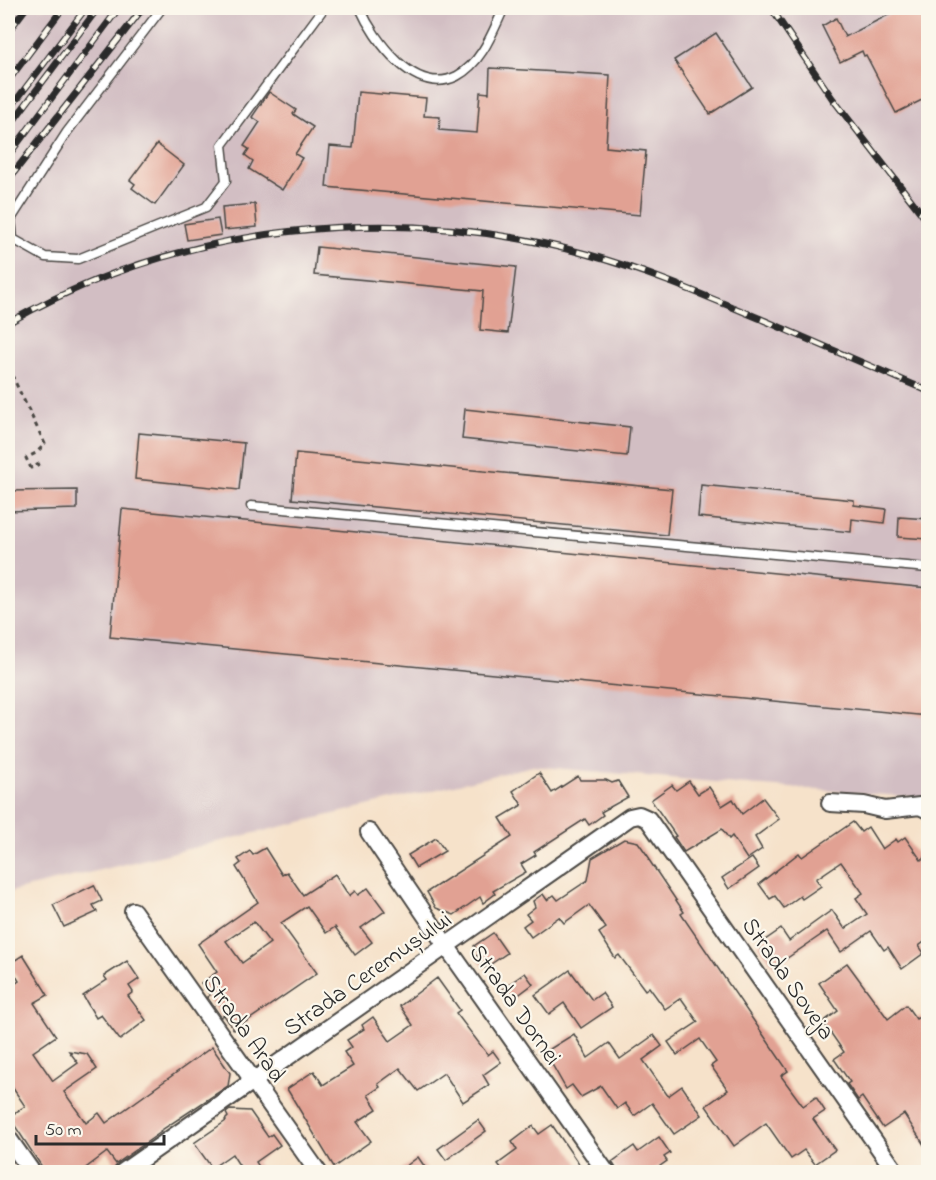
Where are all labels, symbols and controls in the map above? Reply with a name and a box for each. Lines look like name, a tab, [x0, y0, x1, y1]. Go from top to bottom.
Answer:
street label: Strada Ceremușului	[277, 904, 460, 1046]
street label: Strada Soveja	[732, 911, 842, 1048]
street label: Strada Dornei	[459, 938, 569, 1073]
street label: Strada Arad	[193, 968, 293, 1091]
scale bar	[36, 1108, 164, 1146]
text: 50 m	[45, 1118, 82, 1144]

